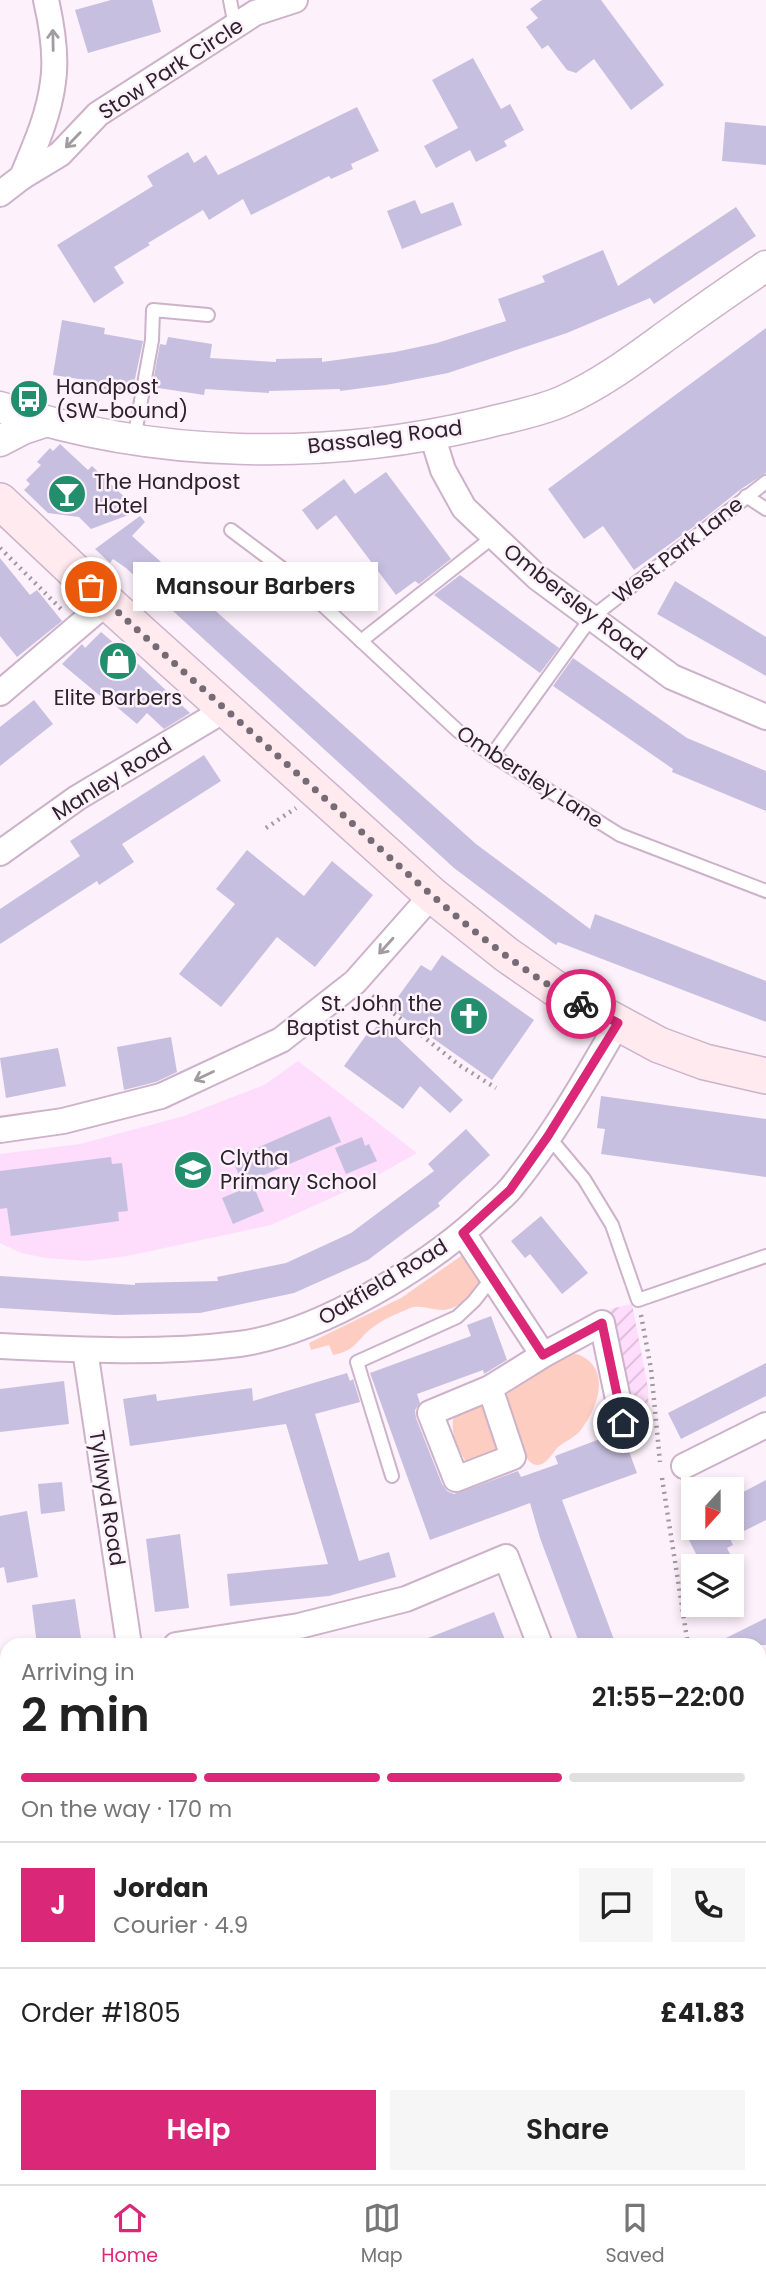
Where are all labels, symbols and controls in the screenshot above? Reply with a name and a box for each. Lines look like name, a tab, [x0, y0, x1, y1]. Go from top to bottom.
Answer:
street label: Stow Park Circle	[93, 11, 249, 126]
one-way arrow	[46, 29, 59, 52]
one-way arrow	[65, 131, 82, 148]
place label: Handpost (SW-bound)	[56, 372, 188, 425]
bus stop icon: Handpost (SW-bound)	[8, 378, 50, 420]
street label: Bassaleg Road	[306, 413, 464, 460]
place label: The Handpost Hotel	[94, 467, 240, 520]
bar icon: The Handpost Hotel	[46, 473, 88, 515]
street label: West Park Lane	[606, 490, 749, 610]
street label: Ombersley Road	[498, 537, 653, 667]
pin	[61, 557, 121, 617]
callout: Mansour Barbers	[133, 562, 378, 612]
icon: bag	[72, 568, 110, 606]
text: Mansour Barbers	[156, 570, 355, 602]
shop icon: Elite Barbers	[97, 640, 139, 682]
place label: Elite Barbers	[54, 683, 182, 712]
street label: Ombersley Lane	[451, 718, 609, 835]
street label: Manley Road	[46, 730, 177, 827]
one-way arrow	[379, 936, 395, 954]
courier	[546, 969, 616, 1039]
icon: bike	[562, 985, 600, 1023]
place label: St. John the Baptist Church	[287, 989, 442, 1042]
church icon: St. John the Baptist Church	[448, 995, 490, 1037]
one-way arrow	[194, 1070, 215, 1083]
place label: Clytha Primary School	[220, 1143, 377, 1196]
school or university icon: Clytha Primary School	[172, 1149, 214, 1191]
street label: Oakfield Road	[313, 1231, 453, 1332]
pin	[593, 1393, 653, 1453]
icon: home	[604, 1404, 642, 1442]
street label: Tyllwyd Road	[82, 1428, 133, 1568]
north arrow	[681, 1477, 744, 1540]
map controls	[681, 1477, 744, 1617]
button: layers	[681, 1554, 744, 1617]
text: Arriving in	[21, 1656, 135, 1688]
text: 21:55–22:00	[592, 1679, 745, 1715]
text: 2 min	[21, 1683, 150, 1747]
text: On the way · 170 m	[21, 1793, 232, 1825]
button: chat	[579, 1868, 653, 1942]
button: phone	[671, 1868, 745, 1942]
text: Jordan	[113, 1870, 209, 1906]
text: J	[50, 1887, 66, 1923]
text: Courier · 4.9	[113, 1909, 248, 1941]
text: Order #1805	[21, 1995, 181, 2031]
text: £41.83	[660, 1995, 745, 2031]
button: Help	[21, 2090, 376, 2170]
button: Share	[390, 2090, 745, 2170]
tab: Home	[101, 2199, 158, 2270]
tab: Map	[361, 2199, 403, 2270]
tab: Saved	[605, 2199, 665, 2270]

